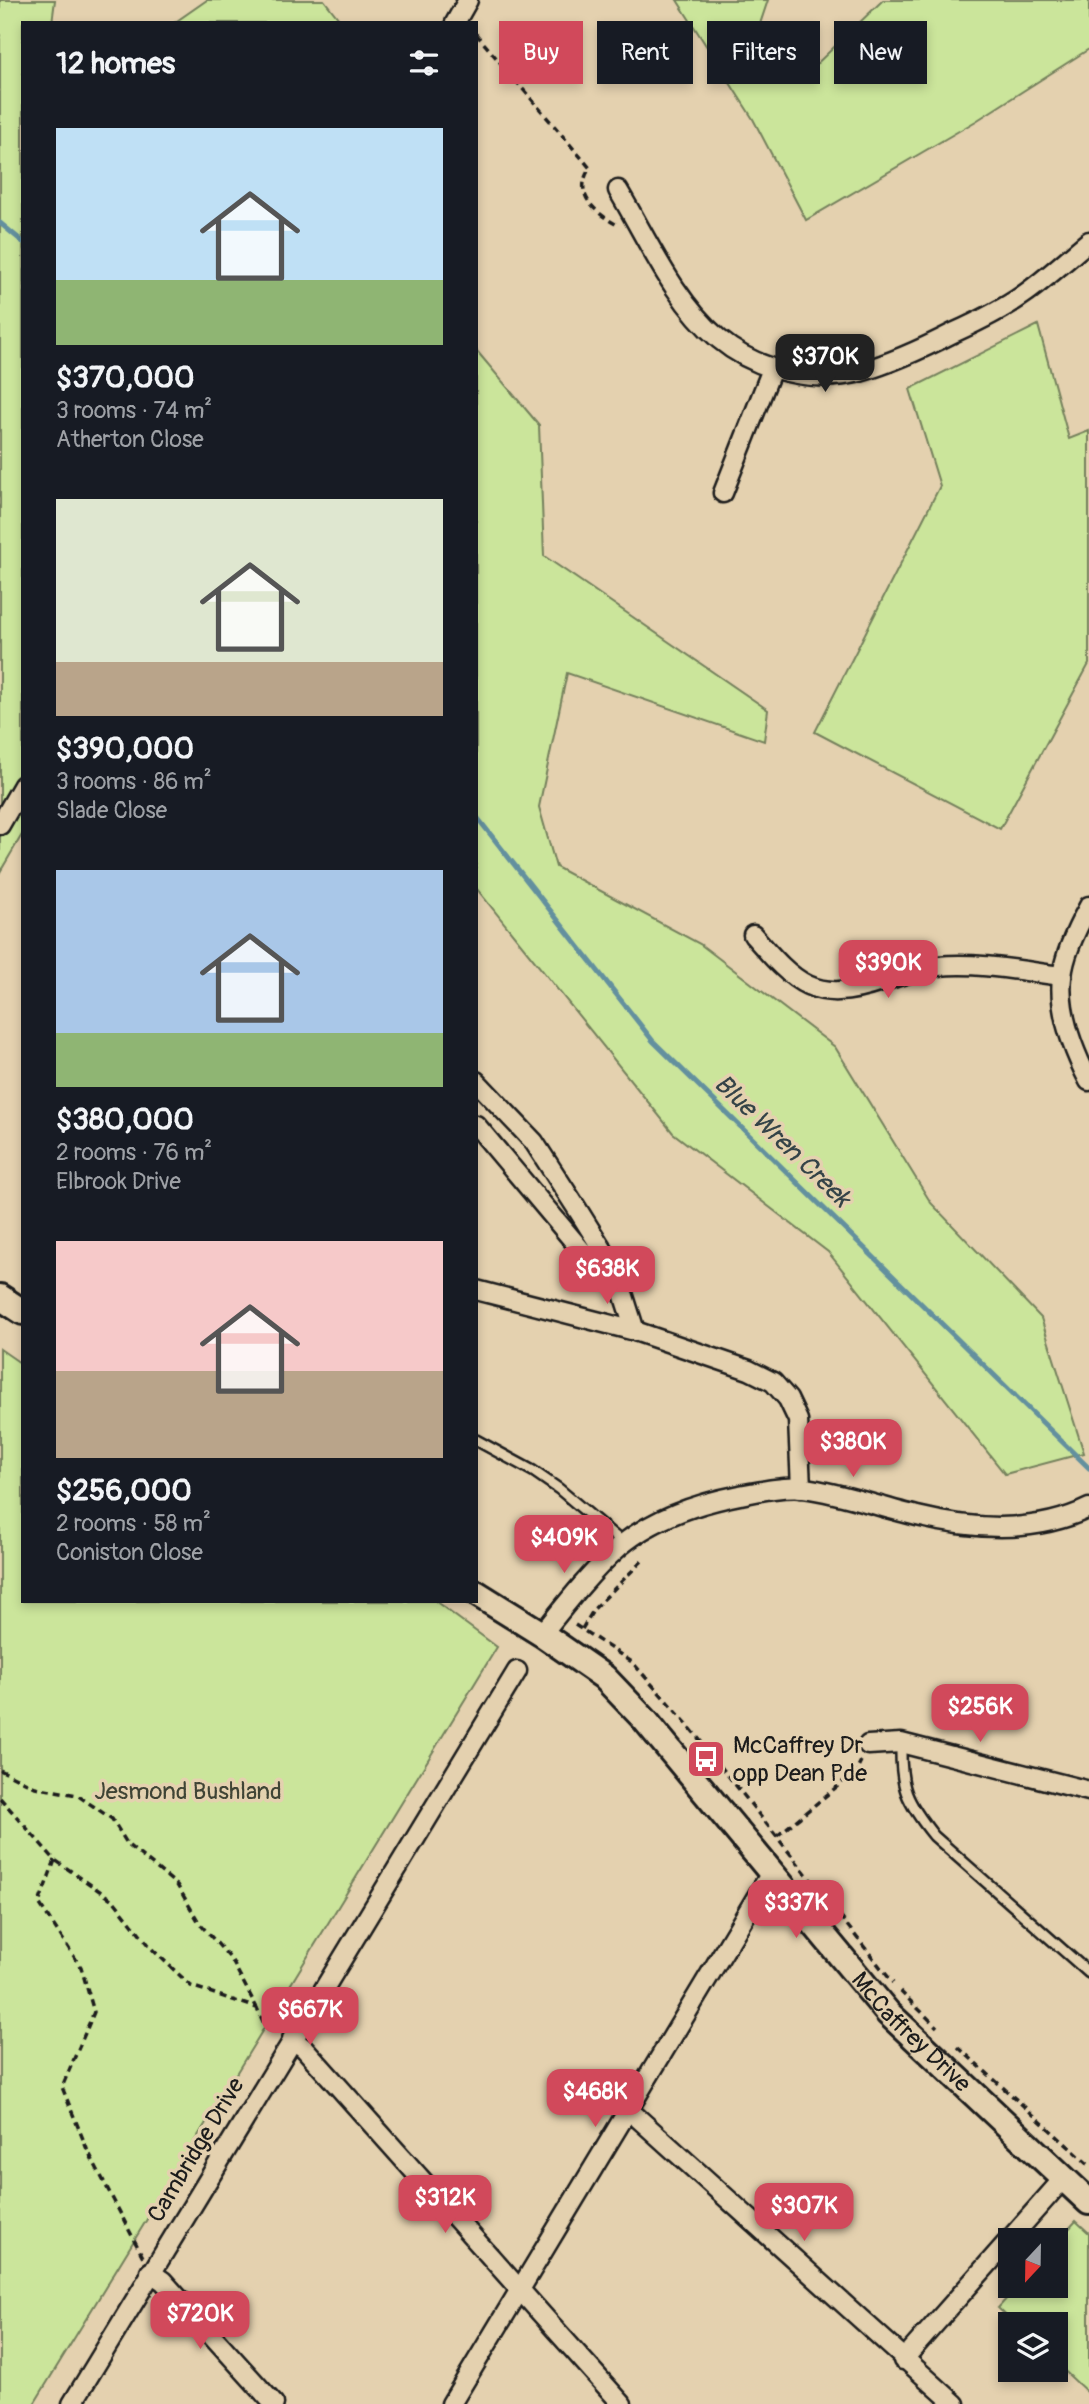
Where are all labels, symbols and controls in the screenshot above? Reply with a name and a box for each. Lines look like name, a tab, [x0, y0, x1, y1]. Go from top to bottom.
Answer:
chip: Buy	[499, 21, 583, 84]
chip: Rent	[597, 21, 693, 84]
chip: Filters	[707, 21, 820, 84]
chip: New	[834, 21, 927, 84]
icon: filters	[405, 44, 443, 82]
text: 12 homes	[56, 45, 175, 82]
icon: home	[187, 173, 313, 299]
pin: $370K	[776, 334, 874, 394]
text: $370K	[791, 342, 859, 371]
text: $370,000	[56, 359, 194, 396]
text: 3 rooms · 74 m²	[56, 396, 212, 425]
text: Atherton Close	[56, 425, 204, 454]
icon: home	[187, 544, 313, 670]
text: $390,000	[56, 730, 194, 767]
text: 3 rooms · 86 m²	[56, 767, 212, 796]
text: Slade Close	[56, 796, 167, 825]
icon: home	[187, 915, 313, 1041]
pin: $390K	[839, 940, 937, 1000]
text: $390K	[855, 948, 921, 977]
water label: Blue Wren Creek	[707, 1068, 858, 1216]
text: $380,000	[56, 1101, 194, 1138]
text: 2 rooms · 76 m²	[56, 1138, 212, 1167]
text: Elbrook Drive	[56, 1167, 181, 1196]
pin: $638K	[558, 1246, 656, 1306]
text: $638K	[575, 1254, 639, 1283]
icon: home	[187, 1286, 313, 1412]
pin: $380K	[804, 1420, 902, 1479]
text: $380K	[820, 1427, 886, 1456]
text: $256,000	[56, 1472, 192, 1509]
text: 2 rooms · 58 m²	[56, 1509, 211, 1538]
pin: $409K	[515, 1516, 613, 1575]
text: $409K	[530, 1523, 598, 1552]
text: Coniston Close	[56, 1538, 203, 1567]
pin: $256K	[931, 1684, 1029, 1744]
text: $256K	[947, 1692, 1013, 1721]
place label: McCaffrey Dr opp Dean Pde	[733, 1731, 867, 1788]
bus stop icon: McCaffrey Dr opp Dean Pde	[685, 1738, 727, 1780]
park label: Jesmond Bushland	[94, 1777, 282, 1806]
pin: $337K	[747, 1881, 845, 1940]
text: $337K	[764, 1888, 828, 1917]
street label: McCaffrey Drive	[845, 1966, 977, 2098]
pin: $667K	[261, 1988, 359, 2047]
text: $667K	[277, 1995, 343, 2024]
pin: $468K	[546, 2070, 644, 2129]
street label: Cambridge Drive	[141, 2072, 251, 2228]
text: $468K	[563, 2077, 627, 2106]
pin: $312K	[396, 2176, 494, 2235]
text: $312K	[414, 2183, 476, 2212]
pin: $307K	[755, 2184, 853, 2243]
text: $307K	[770, 2191, 838, 2220]
north arrow	[998, 2228, 1068, 2298]
map controls	[998, 2228, 1068, 2382]
pin: $720K	[151, 2292, 249, 2351]
text: $720K	[166, 2299, 234, 2328]
button: layers	[998, 2312, 1068, 2382]

